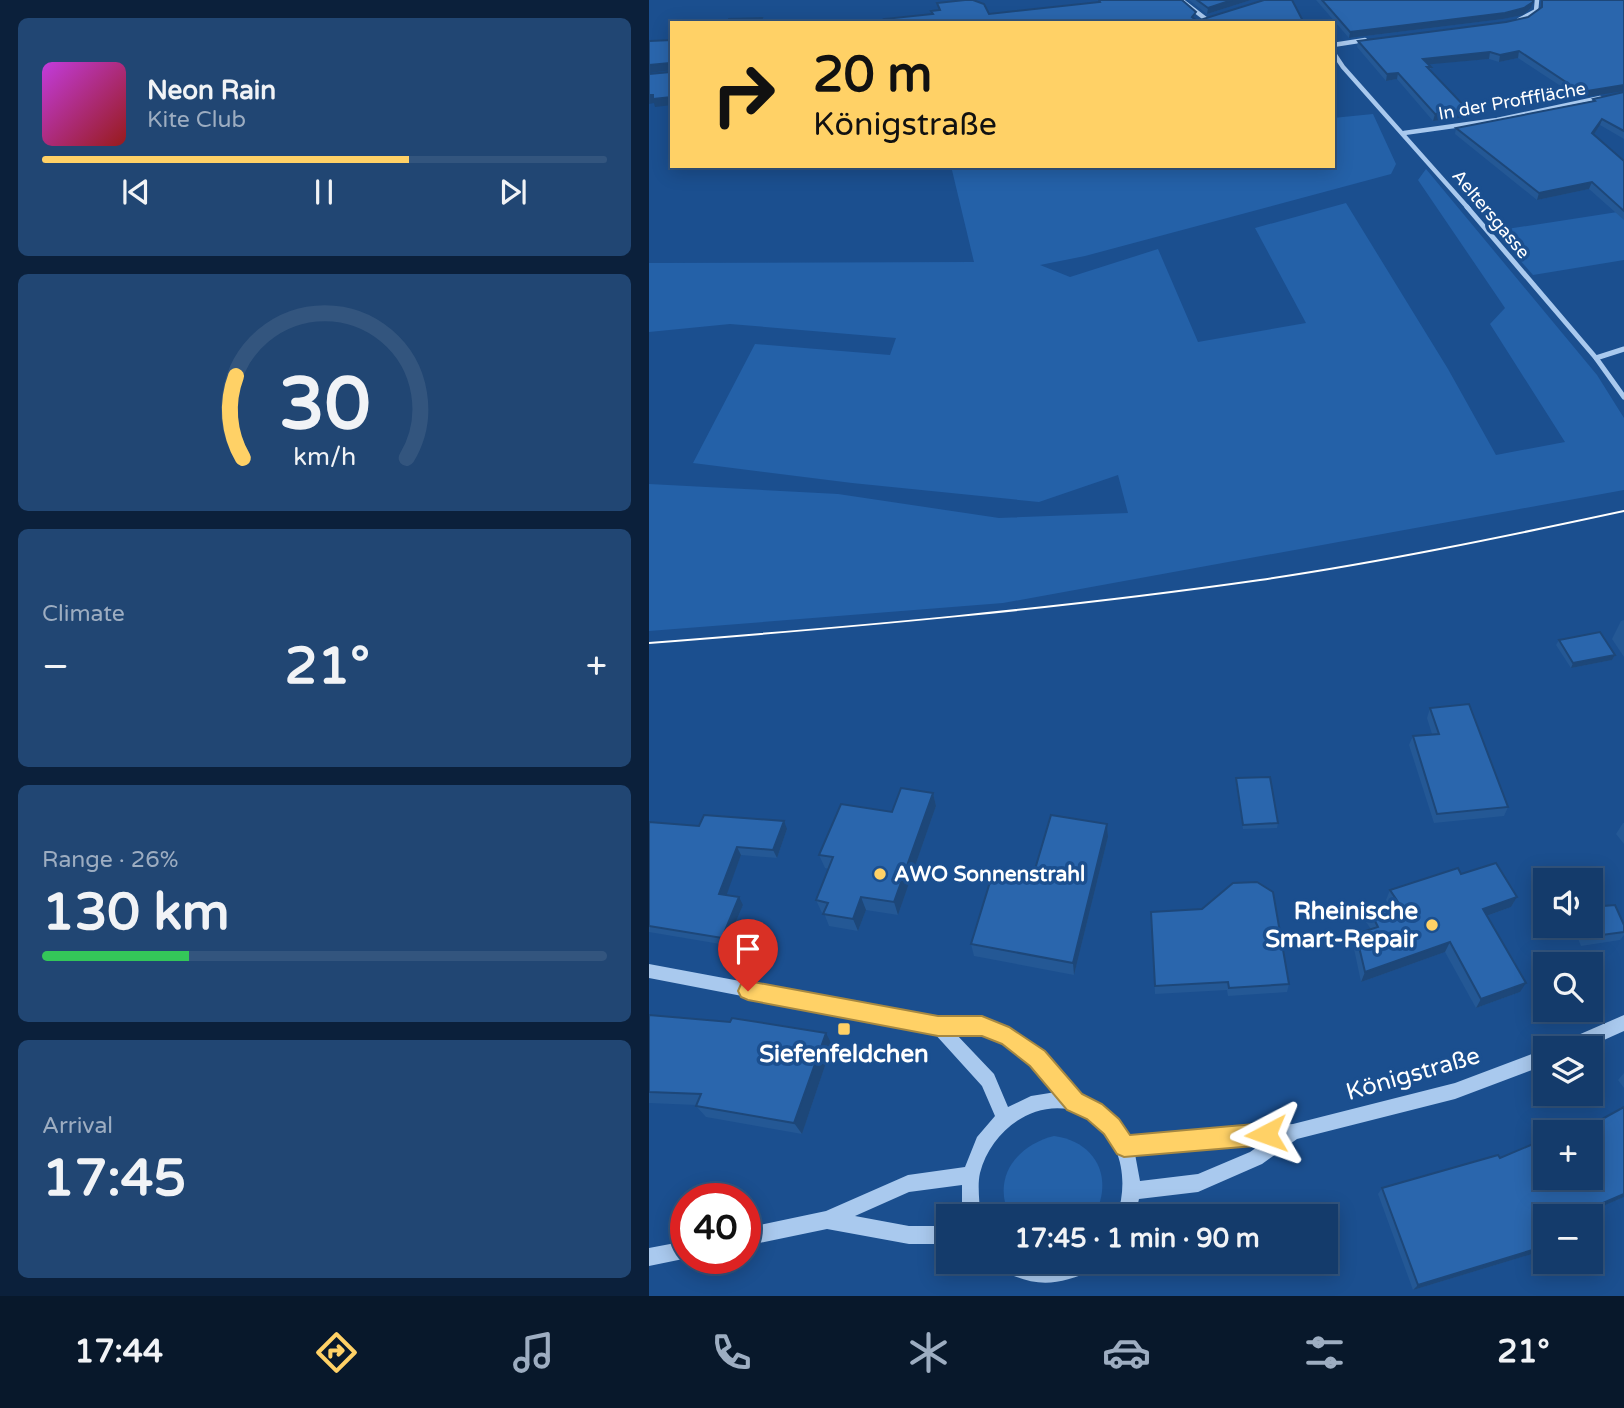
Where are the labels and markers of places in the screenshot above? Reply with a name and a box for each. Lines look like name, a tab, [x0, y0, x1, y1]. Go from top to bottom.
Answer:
place label: AWO Sonnenstrahl	[894, 862, 1085, 887]
marker: AWO Sonnenstrahl	[872, 866, 888, 882]
place label: Rheinische Smart-Repair	[1265, 897, 1419, 954]
marker: Rheinische Smart-Repair	[1424, 917, 1440, 933]
pin	[718, 919, 778, 991]
marker: Siefenfeldchen	[836, 1021, 852, 1037]
place label: Siefenfeldchen	[759, 1040, 929, 1069]

